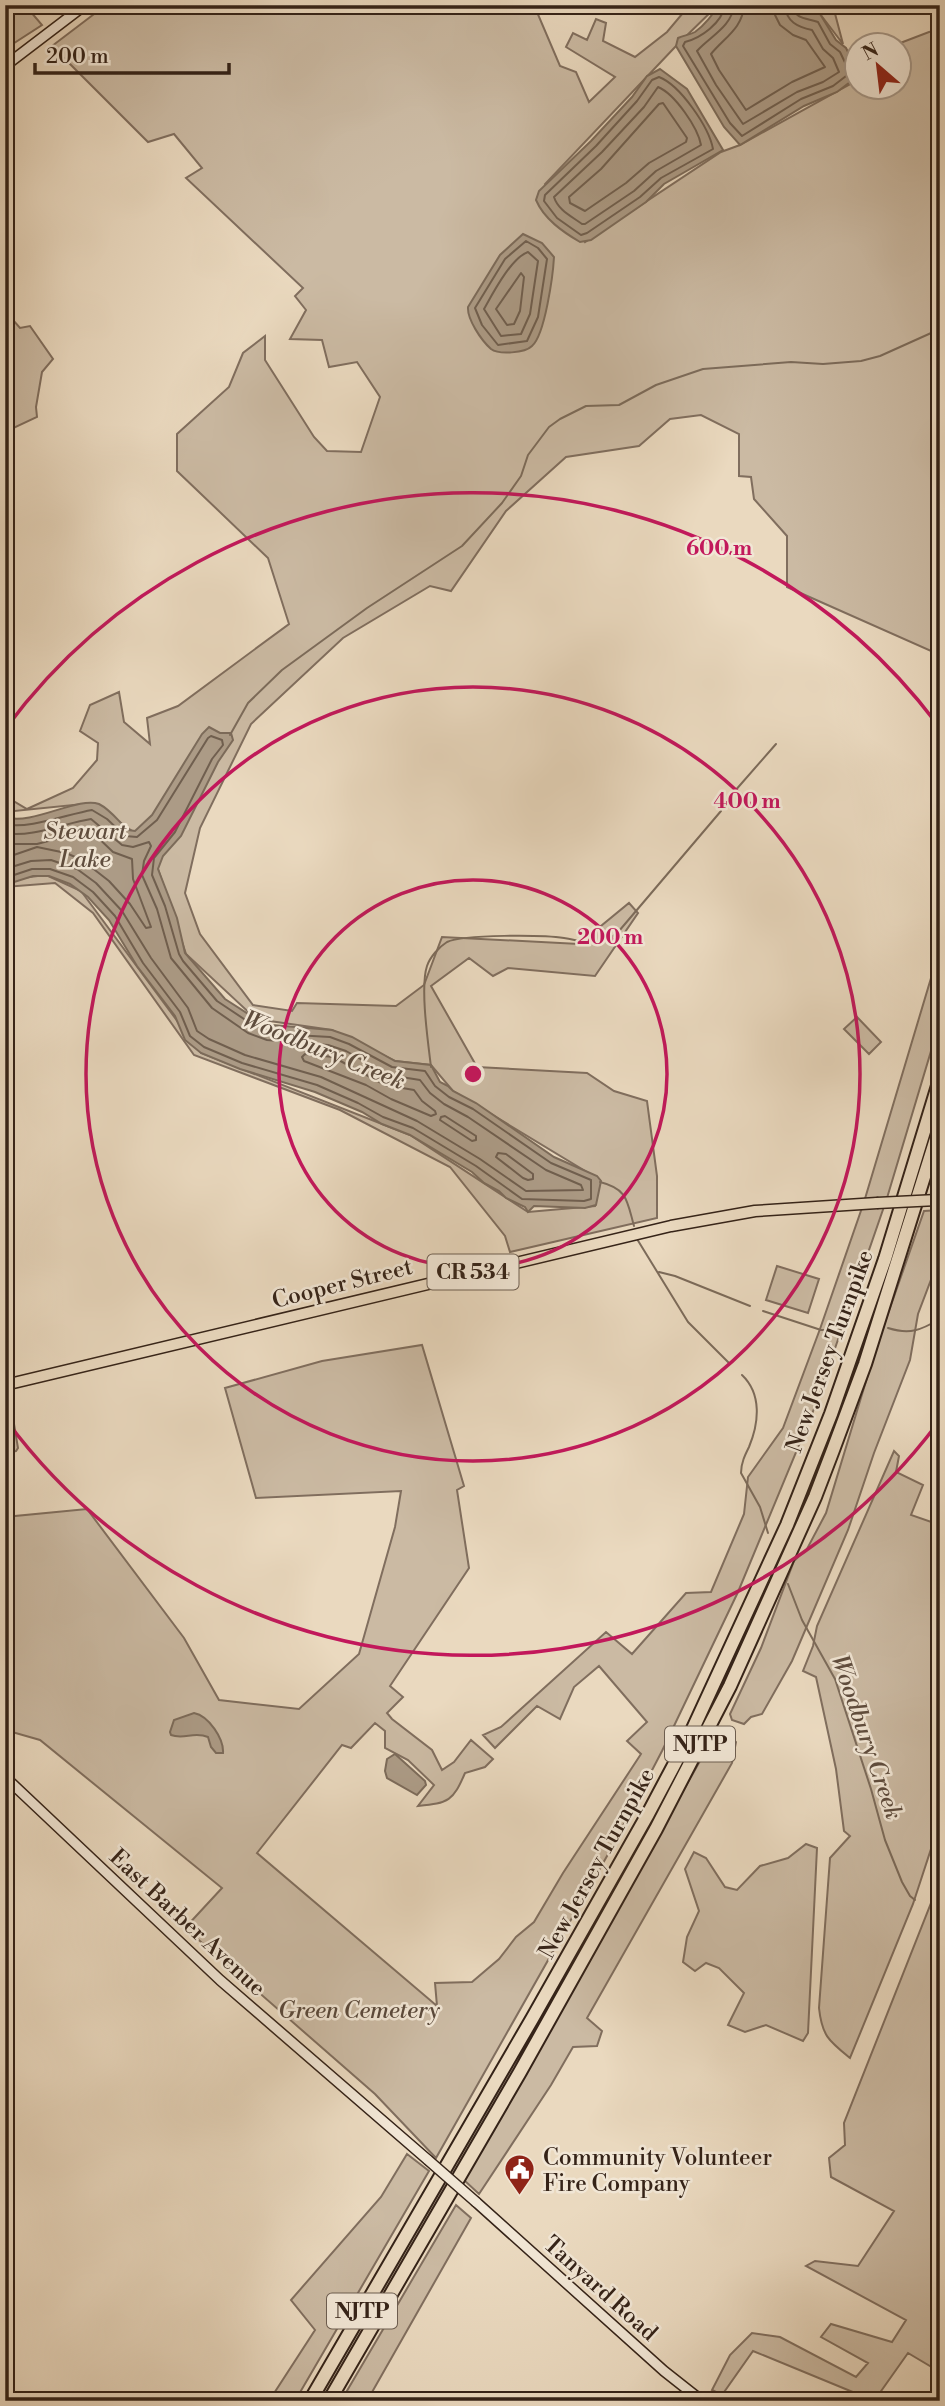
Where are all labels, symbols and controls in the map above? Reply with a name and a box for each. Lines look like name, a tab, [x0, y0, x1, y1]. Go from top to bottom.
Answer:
scale bar	[35, 32, 229, 76]
north arrow	[844, 32, 914, 102]
text: N	[858, 38, 883, 66]
text: 200 m	[46, 44, 109, 70]
text: 600 m	[686, 536, 752, 562]
text: 400 m	[713, 789, 781, 815]
water label: Stewart Lake	[44, 817, 128, 875]
text: 200 m	[577, 925, 643, 951]
water label: Woodbury Creek	[238, 1005, 409, 1097]
centre of rings	[461, 1062, 485, 1086]
street label: New Jersey Turnpike	[780, 1246, 880, 1456]
street label: Cooper Street	[269, 1253, 415, 1315]
road number: CR 534	[428, 1254, 518, 1290]
water label: Woodbury Creek	[824, 1651, 908, 1824]
road number: NJTP	[665, 1726, 735, 1762]
street label: New Jersey Turnpike	[533, 1763, 661, 1964]
street label: East Barber Avenue	[103, 1843, 271, 2002]
park label: Green Cemetery	[278, 1997, 441, 2025]
place label: Community Volunteer Fire Company	[543, 2144, 772, 2198]
public building icon: Community Volunteer Fire Company	[503, 2153, 537, 2197]
street label: Tanyard Road	[538, 2230, 663, 2347]
road number: NJTP	[327, 2294, 397, 2328]

